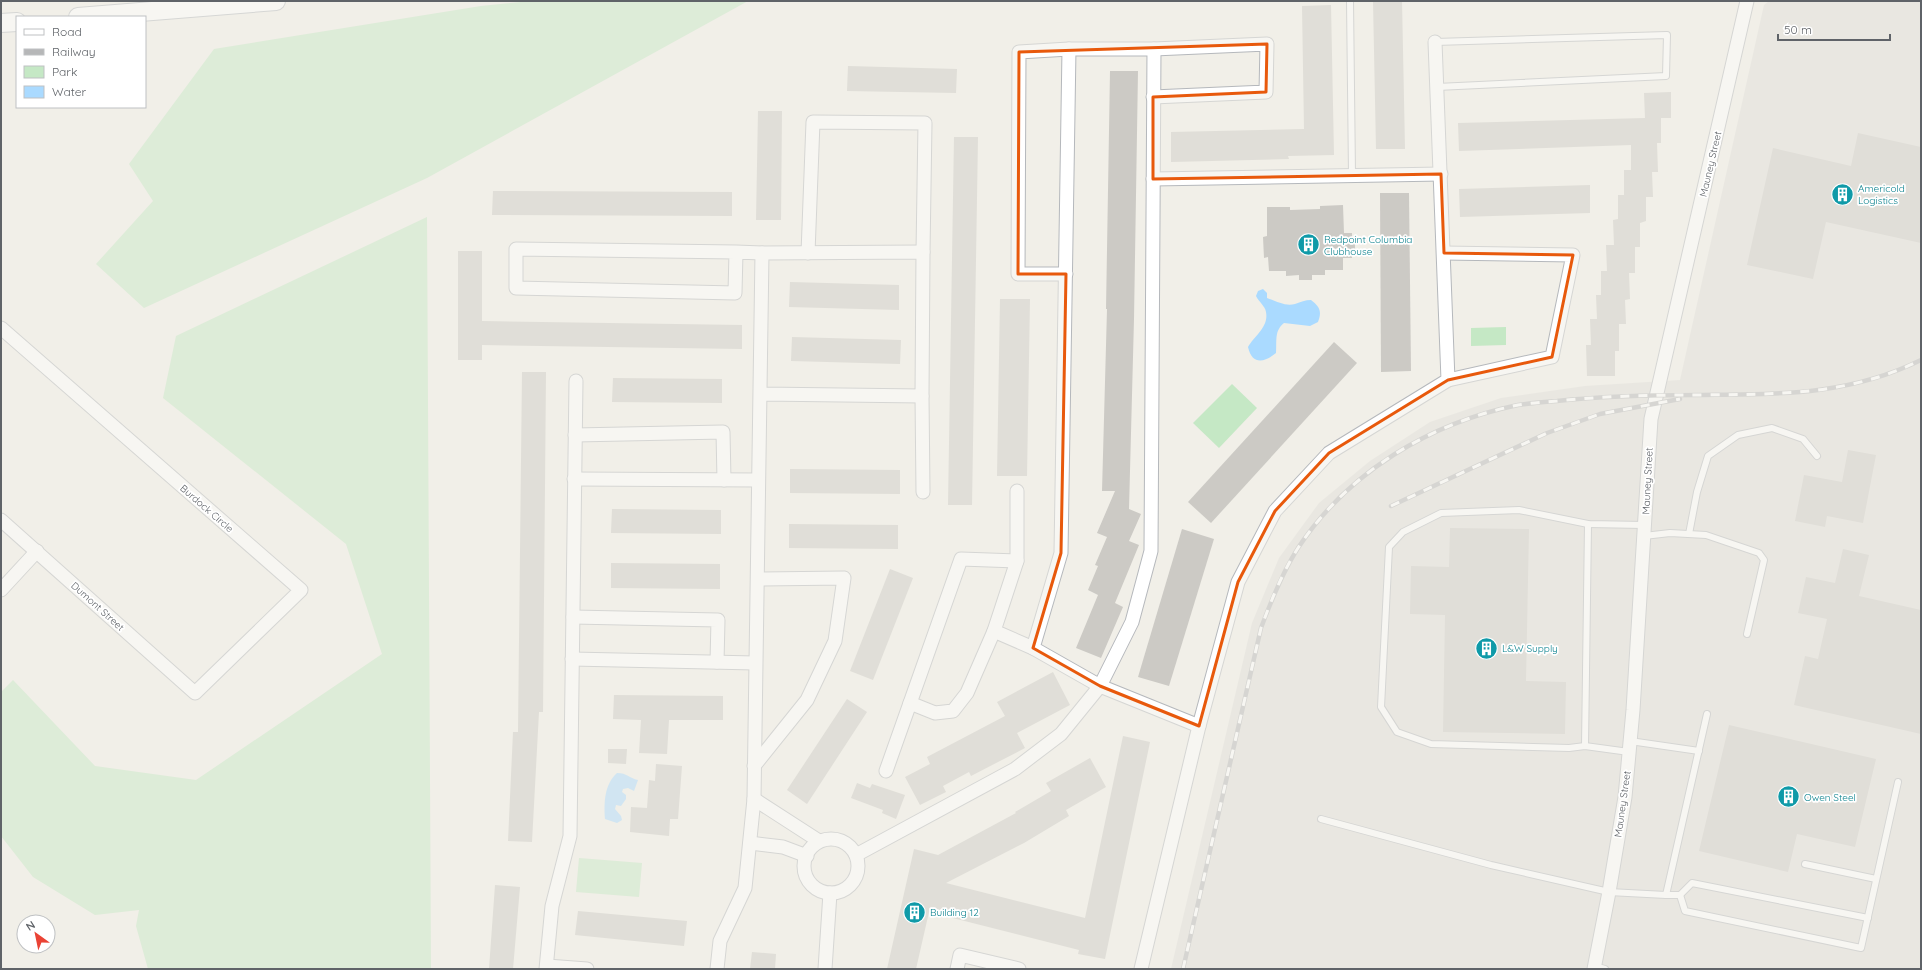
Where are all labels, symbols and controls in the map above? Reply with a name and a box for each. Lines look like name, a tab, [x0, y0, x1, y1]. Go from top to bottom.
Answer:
legend	[16, 16, 146, 108]
scale bar	[1778, 16, 1890, 42]
text: 50 m	[1784, 22, 1812, 37]
text: Road	[52, 24, 82, 39]
text: Railway	[52, 44, 96, 59]
text: Park	[52, 64, 77, 79]
text: Water	[52, 84, 87, 99]
street label: Mauney Street	[1697, 129, 1724, 198]
building icon: Americold Logistics	[1829, 181, 1855, 207]
place label: Americold Logistics	[1858, 182, 1905, 207]
building icon: Redpoint Columbia Clubhouse	[1296, 232, 1322, 258]
place label: Redpoint Columbia Clubhouse	[1324, 233, 1412, 258]
street label: Mauney Street	[1639, 447, 1656, 515]
street label: Burdock Circle	[177, 482, 236, 535]
street label: Dumont Street	[68, 579, 127, 634]
building icon: L&W Supply	[1473, 635, 1499, 661]
place label: L&W Supply	[1502, 642, 1558, 655]
street label: Mauney Street	[1611, 769, 1634, 838]
building icon: Owen Steel	[1776, 784, 1802, 810]
place label: Owen Steel	[1804, 791, 1856, 804]
building icon: Building 12	[901, 899, 927, 925]
place label: Building 12	[930, 906, 979, 919]
north arrow	[16, 914, 56, 954]
text: N	[23, 918, 38, 934]

